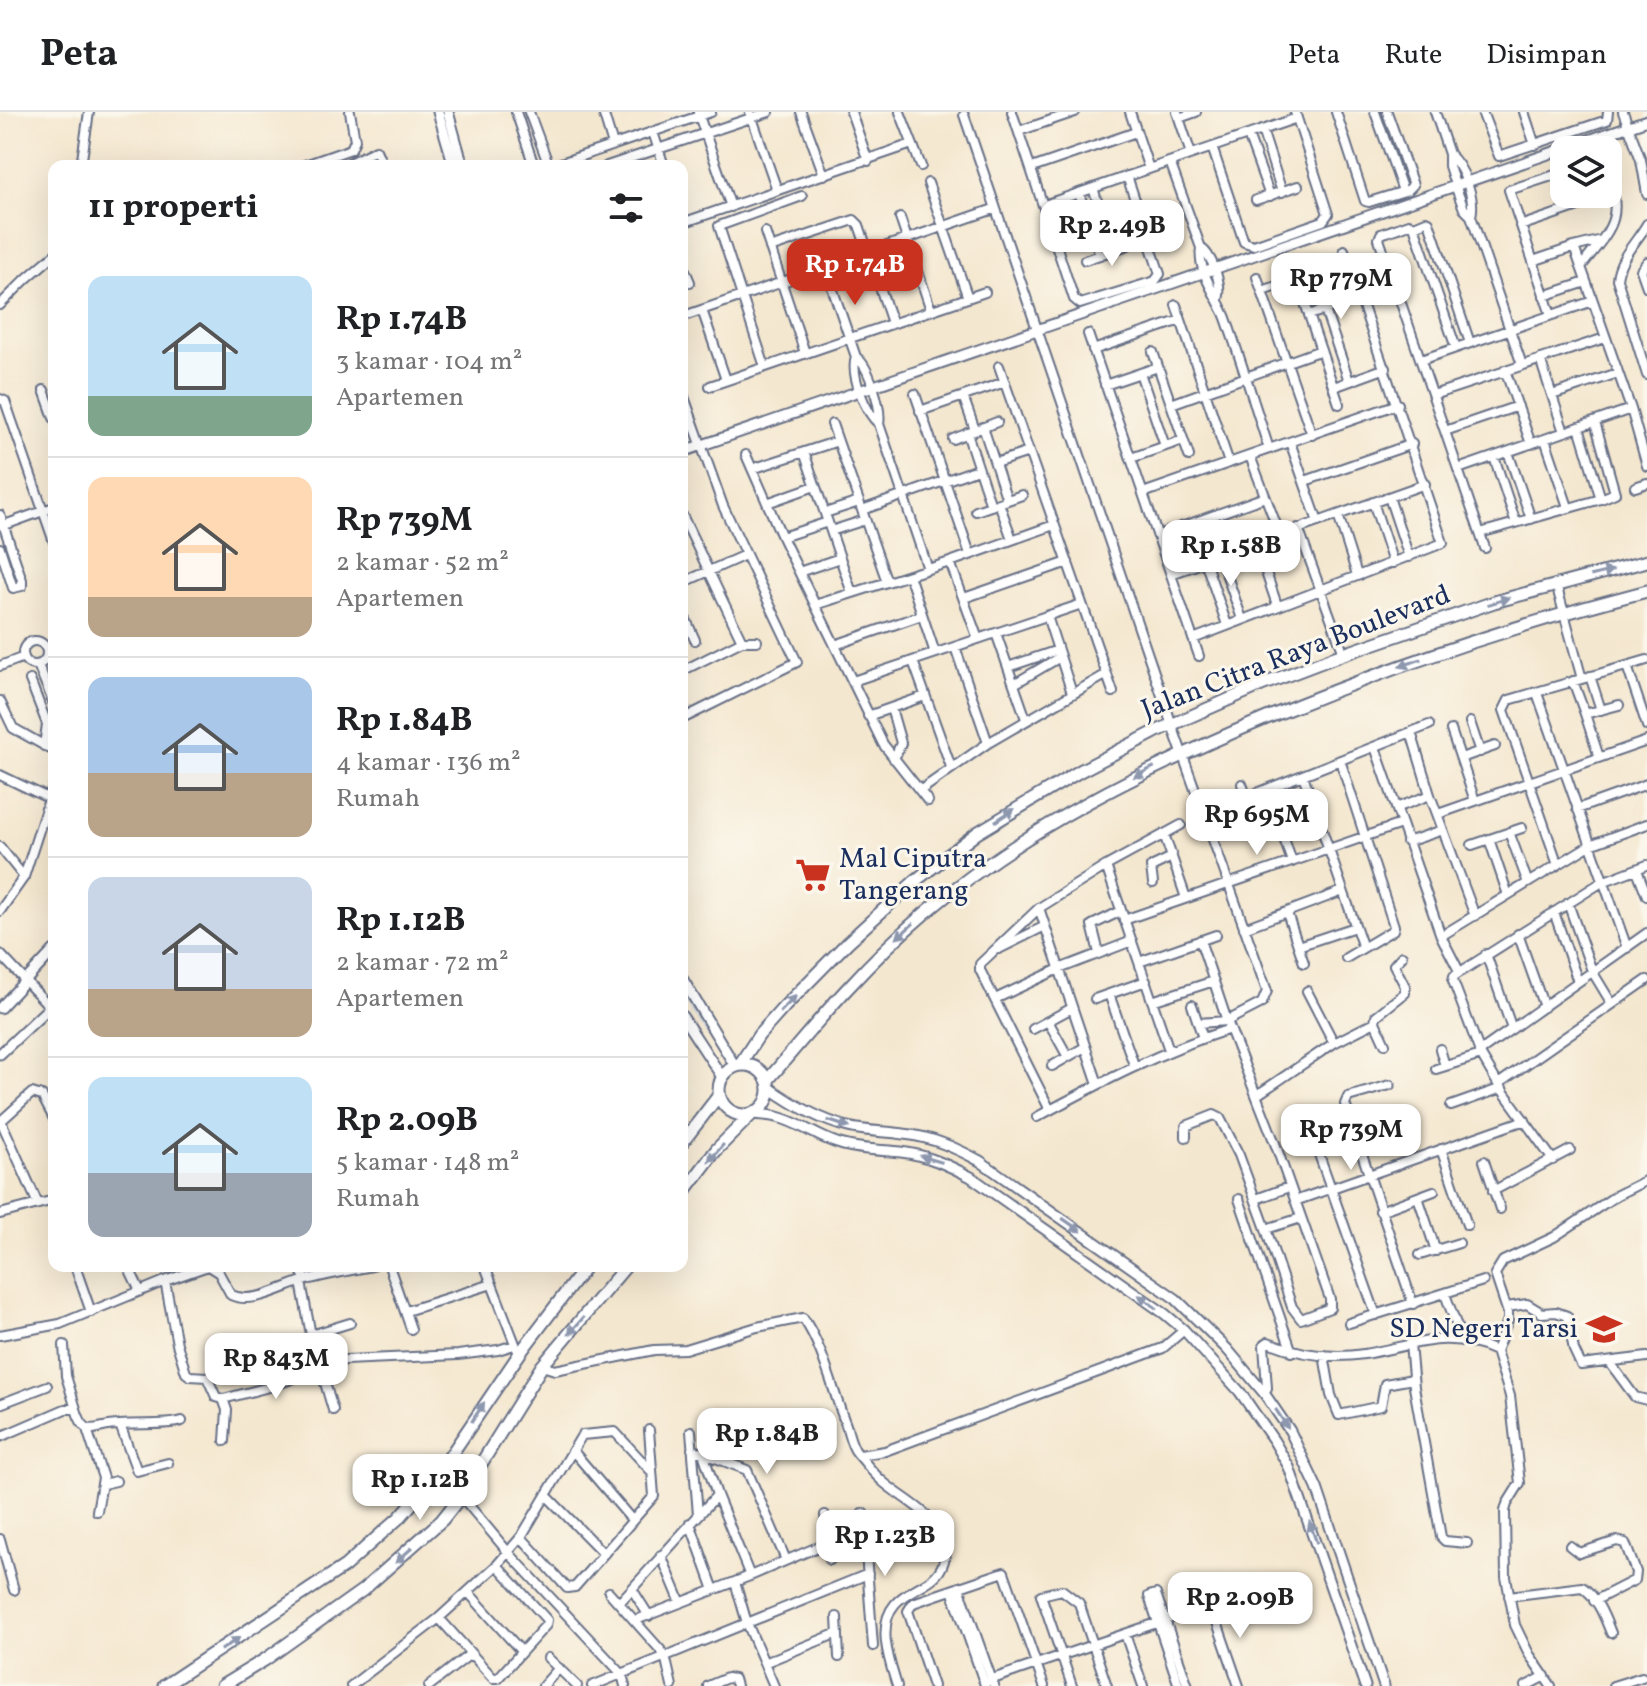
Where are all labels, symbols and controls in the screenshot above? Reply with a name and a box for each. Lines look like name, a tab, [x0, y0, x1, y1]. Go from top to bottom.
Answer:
text: Peta	[40, 29, 118, 82]
text: Peta	[1288, 36, 1340, 75]
text: Rute	[1384, 36, 1442, 75]
text: Disimpan	[1486, 36, 1607, 75]
map controls	[1550, 136, 1622, 208]
button: layers	[1550, 136, 1622, 208]
text: 11 properti	[88, 185, 258, 232]
icon: filters	[604, 186, 648, 230]
pin: Rp 2.49B	[1029, 200, 1195, 268]
text: Rp 2.49B	[1058, 208, 1166, 244]
pin: Rp 1.74B	[772, 239, 938, 307]
text: Rp 1.74B	[805, 247, 905, 283]
pin: Rp 779M	[1267, 253, 1415, 321]
text: Rp 779M	[1289, 261, 1393, 297]
text: Rp 1.74B	[336, 297, 467, 344]
icon: home	[152, 308, 248, 404]
text: 3 kamar · 104 m²	[336, 344, 522, 380]
text: Apartemen	[336, 380, 464, 416]
text: Rp 739M	[336, 498, 472, 545]
icon: home	[152, 509, 248, 605]
pin: Rp 1.58B	[1148, 520, 1314, 588]
text: Rp 1.58B	[1180, 528, 1282, 564]
text: 2 kamar · 52 m²	[336, 545, 509, 581]
one-way arrow	[1589, 566, 1614, 578]
street label: Jalan Citra Raya Boulevard	[1136, 576, 1456, 730]
text: Apartemen	[336, 581, 464, 617]
one-way arrow	[1487, 594, 1511, 607]
one-way arrow	[1398, 657, 1422, 670]
text: Rp 1.84B	[336, 698, 473, 745]
icon: home	[152, 709, 248, 805]
text: 4 kamar · 136 m²	[336, 745, 521, 781]
one-way arrow	[1132, 765, 1155, 778]
text: Rumah	[336, 781, 420, 817]
pin: Rp 695M	[1183, 789, 1331, 857]
text: Rp 695M	[1204, 797, 1310, 833]
one-way arrow	[994, 808, 1015, 823]
place label: Mal Ciputra Tangerang	[839, 840, 987, 911]
supermarket icon: Mal Ciputra Tangerang	[794, 856, 832, 894]
text: Rp 1.12B	[336, 898, 466, 945]
icon: home	[152, 909, 248, 1005]
one-way arrow	[895, 922, 915, 939]
text: 2 kamar · 72 m²	[336, 945, 509, 981]
text: Apartemen	[336, 981, 464, 1017]
one-way arrow	[779, 994, 797, 1013]
text: Rp 2.09B	[336, 1098, 478, 1145]
pin: Rp 739M	[1277, 1104, 1425, 1172]
icon: home	[152, 1109, 248, 1205]
text: Rp 739M	[1299, 1112, 1403, 1148]
one-way arrow	[827, 1118, 851, 1131]
one-way arrow	[708, 1142, 725, 1162]
text: 5 kamar · 148 m²	[336, 1145, 519, 1181]
one-way arrow	[919, 1153, 943, 1165]
text: Rumah	[336, 1181, 420, 1217]
one-way arrow	[1061, 1217, 1083, 1233]
one-way arrow	[1138, 1294, 1158, 1310]
place label: SD Negeri Tarsi	[1389, 1310, 1578, 1349]
school or university icon: SD Negeri Tarsi	[1585, 1310, 1623, 1348]
one-way arrow	[568, 1315, 585, 1335]
pin: Rp 843M	[202, 1333, 350, 1401]
text: Rp 843M	[223, 1341, 329, 1377]
one-way arrow	[471, 1402, 486, 1423]
pin: Rp 1.84B	[684, 1408, 850, 1476]
one-way arrow	[1275, 1408, 1290, 1429]
text: Rp 1.84B	[715, 1416, 819, 1452]
pin: Rp 1.12B	[337, 1454, 503, 1522]
text: Rp 1.12B	[370, 1462, 470, 1498]
pin: Rp 1.23B	[802, 1510, 968, 1578]
text: Rp 1.23B	[834, 1518, 936, 1554]
one-way arrow	[1306, 1520, 1318, 1544]
one-way arrow	[395, 1545, 414, 1563]
pin: Rp 2.09B	[1157, 1572, 1323, 1640]
text: Rp 2.09B	[1186, 1580, 1294, 1616]
one-way arrow	[219, 1637, 241, 1652]

